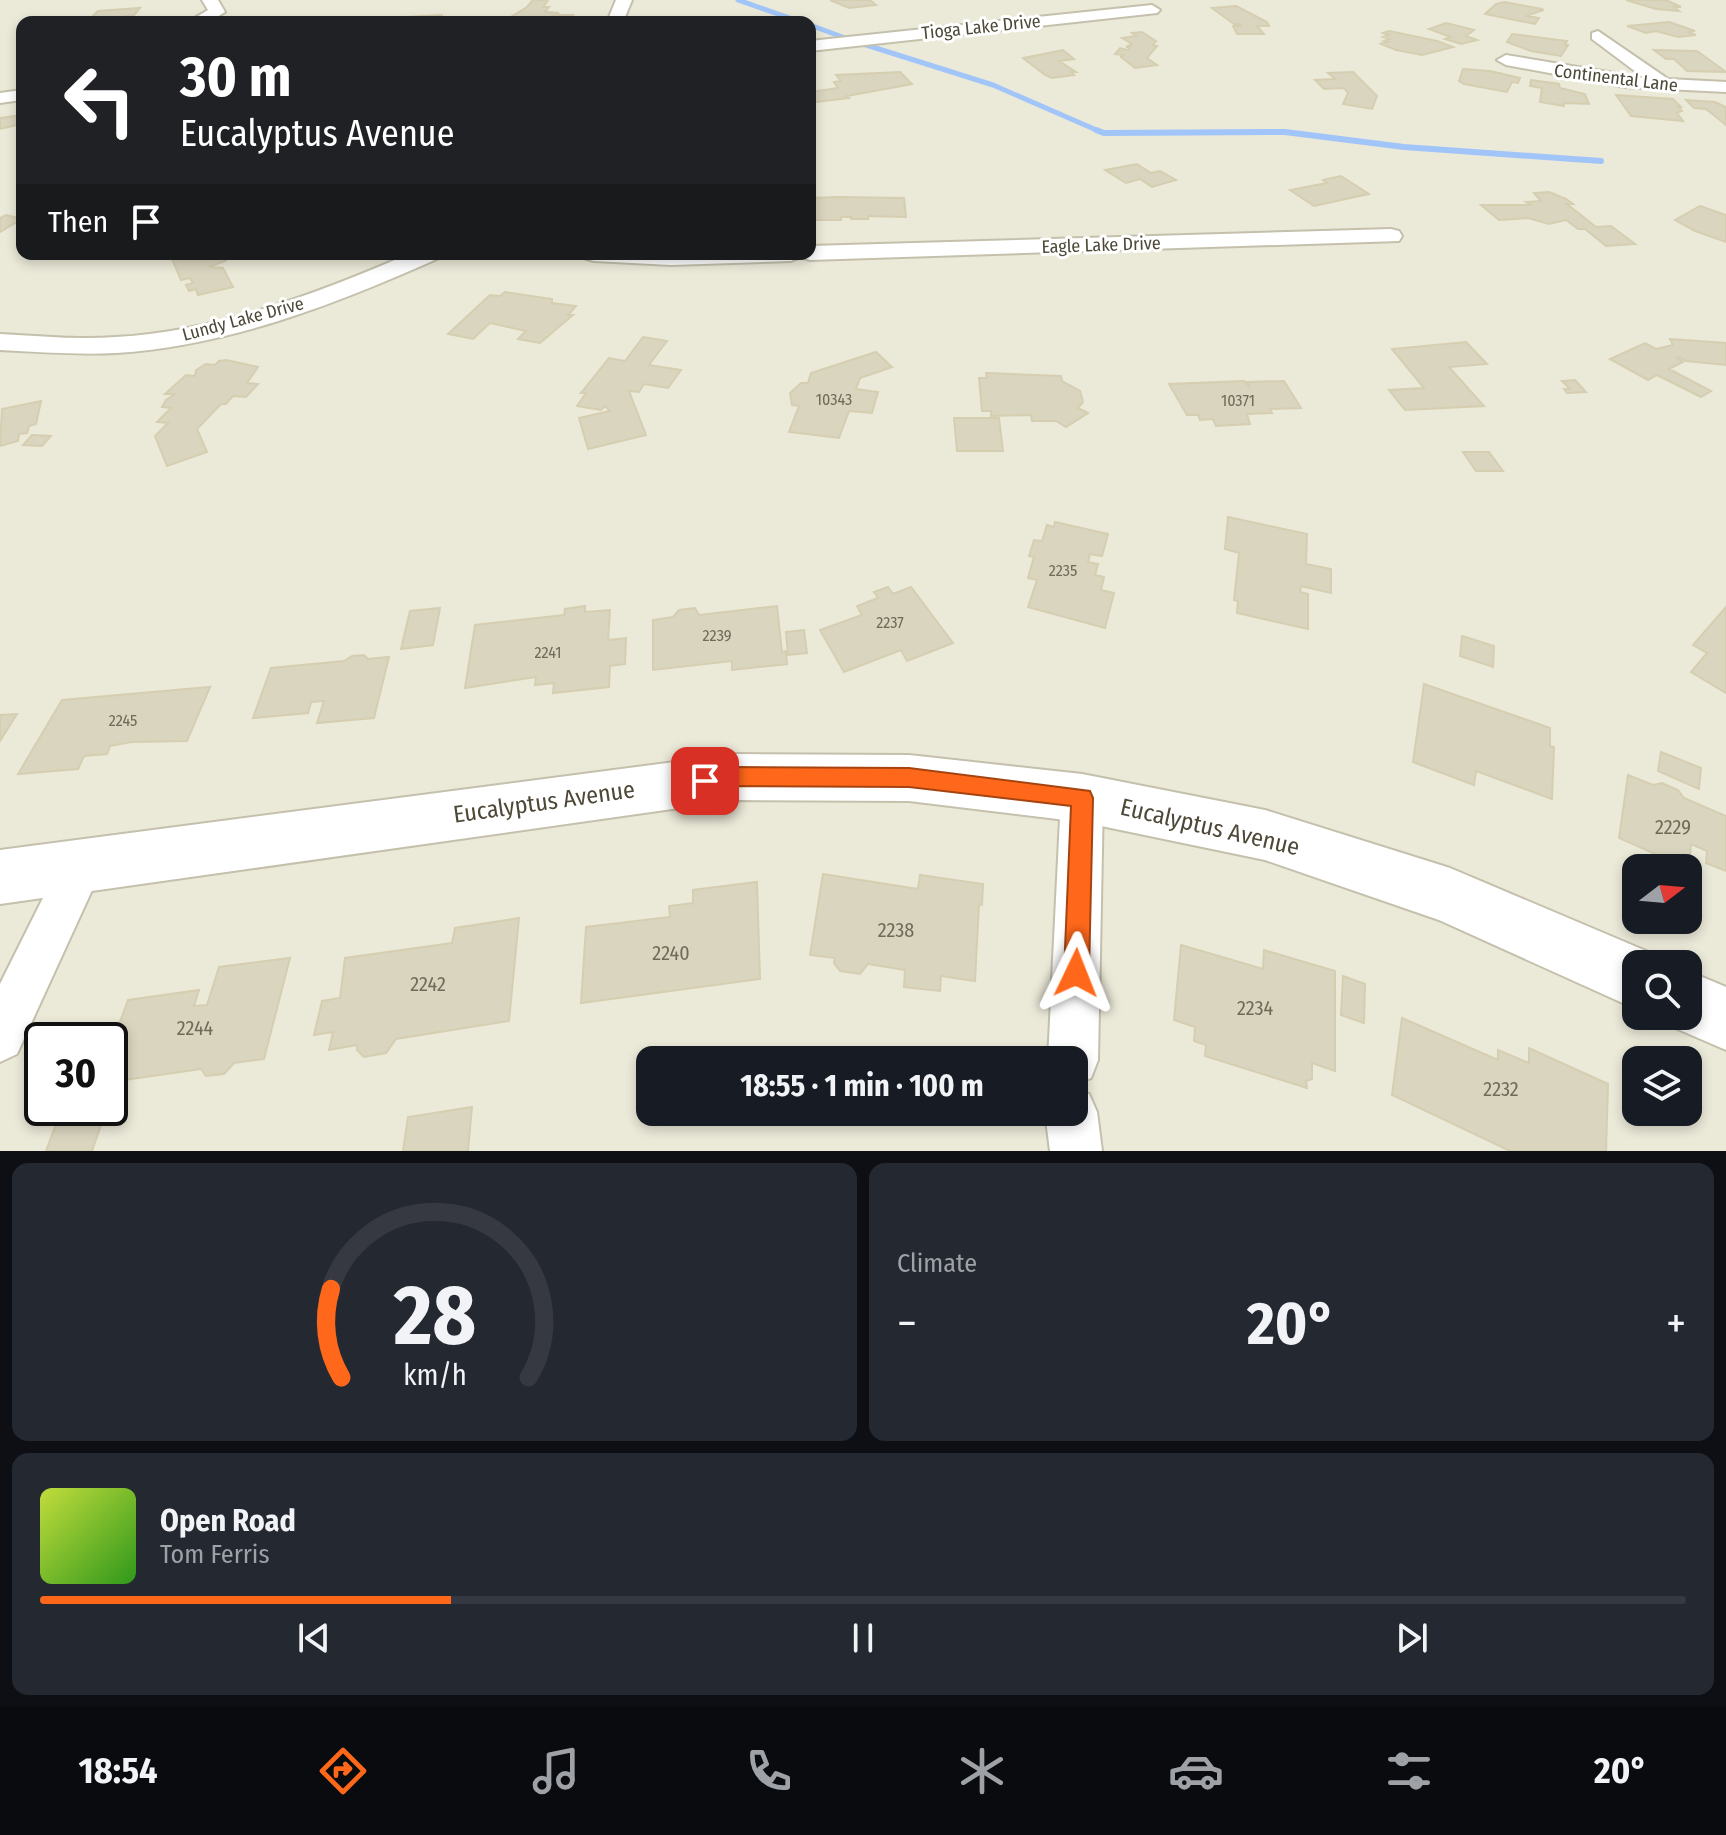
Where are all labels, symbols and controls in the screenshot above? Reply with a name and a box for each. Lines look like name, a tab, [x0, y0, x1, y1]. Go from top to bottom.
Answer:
street label: Tioga Lake Drive	[920, 10, 1042, 44]
text: 30 m	[180, 44, 291, 111]
icon: left	[48, 48, 152, 152]
street label: Continental Lane	[1553, 59, 1679, 97]
text: Eucalyptus Avenue	[180, 112, 454, 156]
icon: arrive	[124, 200, 168, 244]
text: Then	[48, 204, 108, 240]
street label: Eagle Lake Drive	[1041, 232, 1161, 258]
street label: Lundy Lake Drive	[180, 292, 306, 346]
house number: 10343	[816, 390, 852, 409]
house number: 10371	[1221, 391, 1255, 410]
house number: 2235	[1049, 561, 1077, 580]
house number: 2237	[876, 613, 904, 632]
house number: 2239	[703, 626, 732, 645]
house number: 2241	[535, 643, 561, 662]
house number: 2245	[109, 711, 137, 730]
pin	[671, 747, 739, 815]
icon: arrive	[683, 759, 727, 803]
street label: Eucalyptus Avenue	[451, 775, 637, 829]
street label: Eucalyptus Avenue	[1118, 793, 1302, 861]
house number: 2229	[1655, 815, 1691, 839]
north arrow	[1622, 854, 1702, 934]
map controls	[1622, 854, 1702, 1126]
house number: 2238	[878, 918, 914, 942]
position arrow	[1034, 931, 1118, 1015]
house number: 2240	[652, 941, 690, 965]
button: search	[1622, 950, 1702, 1030]
house number: 2242	[410, 972, 446, 996]
house number: 2234	[1237, 996, 1273, 1020]
house number: 2244	[177, 1016, 214, 1040]
speed limit sign: 30	[24, 1022, 128, 1126]
button: layers	[1622, 1046, 1702, 1126]
text: 18:55 · 1 min · 100 m	[740, 1068, 984, 1104]
house number: 2232	[1483, 1077, 1519, 1101]
text: Climate	[897, 1248, 977, 1279]
text: 28	[392, 1266, 476, 1366]
text: 20°	[1247, 1288, 1336, 1360]
text: −	[897, 1297, 917, 1350]
text: +	[1666, 1297, 1686, 1350]
text: km/h	[403, 1358, 466, 1393]
text: Open Road	[160, 1503, 296, 1539]
text: Tom Ferris	[160, 1539, 270, 1570]
icon: previous	[292, 1616, 336, 1660]
icon: pause	[841, 1616, 885, 1660]
icon: next	[1390, 1616, 1434, 1660]
icon: directions	[315, 1743, 371, 1799]
icon: music	[528, 1743, 584, 1799]
icon: phone	[741, 1743, 797, 1799]
icon: climate	[954, 1743, 1010, 1799]
icon: car	[1168, 1743, 1224, 1799]
icon: filters	[1381, 1743, 1437, 1799]
text: 18:54	[79, 1749, 158, 1793]
text: 20°	[1594, 1749, 1647, 1793]

